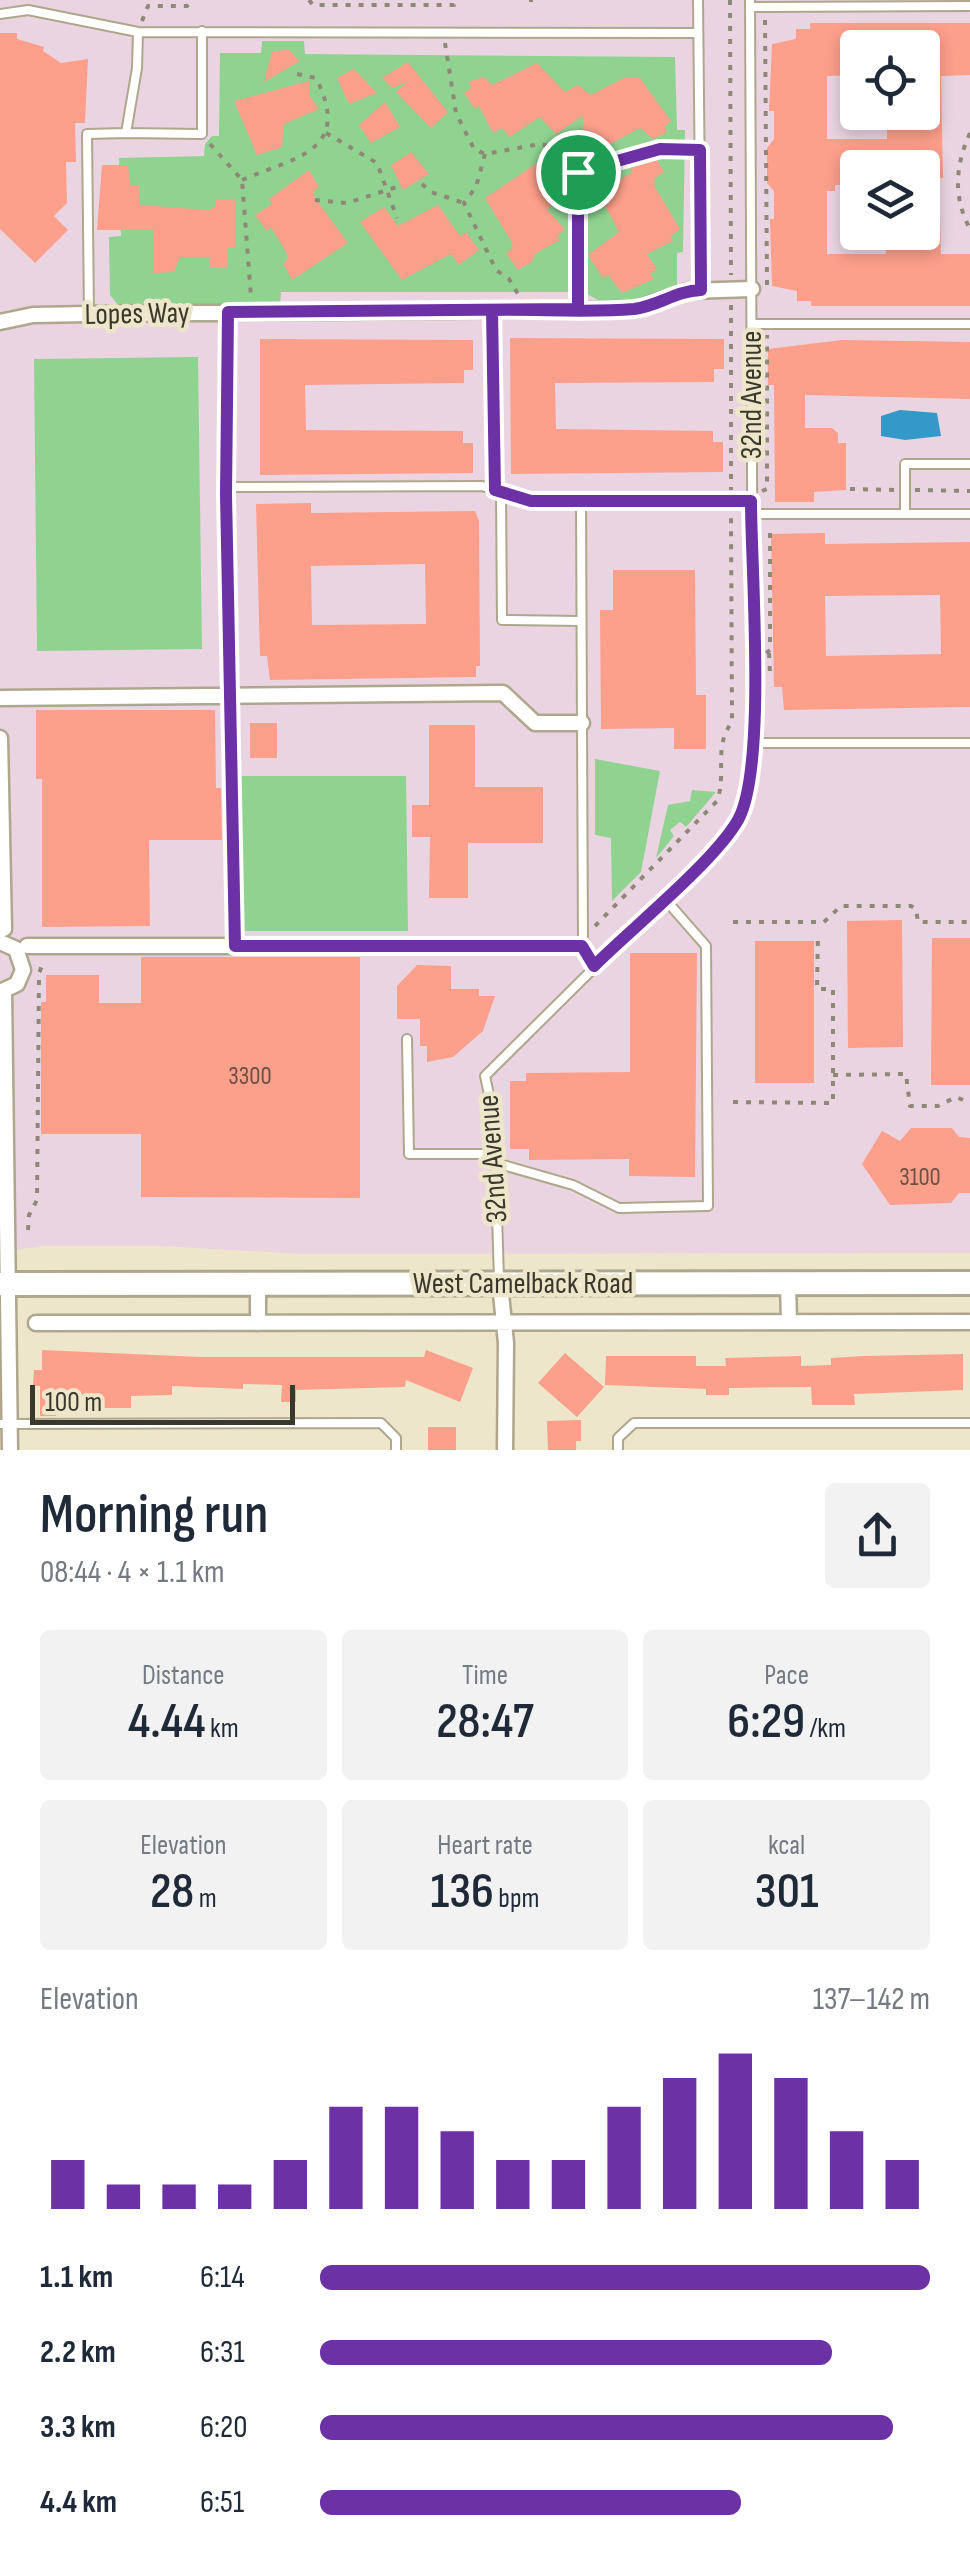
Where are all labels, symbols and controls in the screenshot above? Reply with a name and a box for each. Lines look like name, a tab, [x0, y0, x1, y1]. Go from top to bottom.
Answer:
map controls	[840, 30, 940, 250]
button: locate	[840, 30, 940, 130]
pin	[536, 130, 621, 215]
icon: arrive	[551, 145, 606, 200]
button: layers	[840, 150, 940, 250]
street label: Lopes Way	[84, 295, 190, 333]
street label: 32nd Avenue	[734, 331, 770, 459]
house number: 3300	[228, 1061, 272, 1092]
street label: 32nd Avenue	[471, 1094, 515, 1224]
house number: 3100	[899, 1162, 941, 1193]
street label: West Camelback Road	[413, 1266, 633, 1302]
scale bar	[30, 1380, 295, 1424]
text: 100 m	[45, 1386, 102, 1419]
text: Morning run	[40, 1482, 268, 1549]
button: share	[825, 1483, 930, 1588]
text: 08:44 · 4 × 1.1 km	[40, 1553, 224, 1592]
text: Distance	[142, 1659, 225, 1692]
text: Time	[462, 1659, 508, 1692]
text: Pace	[764, 1659, 809, 1692]
text: 4.44	[128, 1692, 206, 1752]
text: 28:47	[436, 1692, 534, 1752]
text: 6:29	[727, 1692, 805, 1752]
text: km	[206, 1712, 239, 1745]
text: /km	[805, 1712, 846, 1745]
text: Elevation	[140, 1829, 227, 1862]
text: Heart rate	[437, 1829, 533, 1862]
text: kcal	[768, 1829, 805, 1862]
text: 28	[150, 1862, 194, 1922]
text: 136	[431, 1862, 494, 1922]
text: 301	[755, 1862, 818, 1922]
text: m	[194, 1882, 217, 1915]
text: bpm	[494, 1882, 539, 1915]
text: Elevation	[40, 1980, 139, 2019]
text: 137–142 m	[813, 1980, 930, 2019]
text: 1.1 km	[40, 2258, 113, 2297]
text: 6:14	[200, 2258, 245, 2297]
text: 2.2 km	[40, 2333, 116, 2372]
text: 6:31	[200, 2333, 245, 2372]
text: 3.3 km	[40, 2408, 116, 2447]
text: 6:20	[200, 2408, 248, 2447]
text: 4.4 km	[40, 2483, 117, 2522]
text: 6:51	[200, 2483, 244, 2522]

